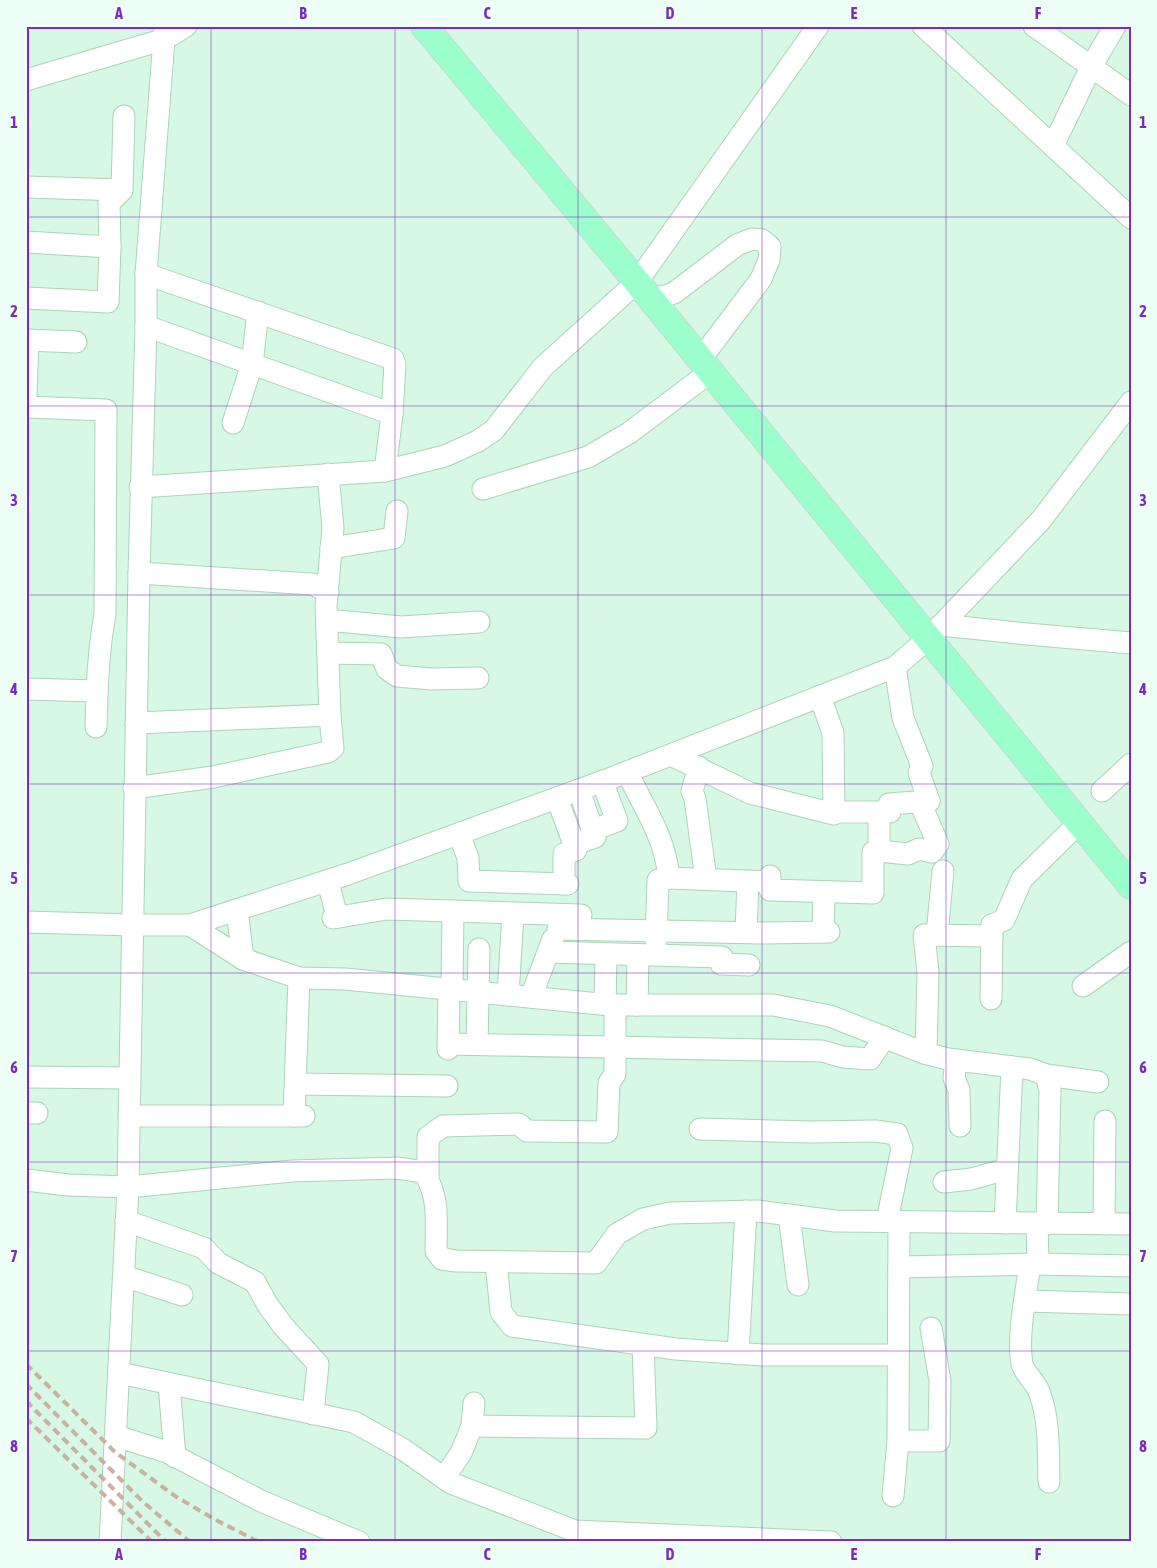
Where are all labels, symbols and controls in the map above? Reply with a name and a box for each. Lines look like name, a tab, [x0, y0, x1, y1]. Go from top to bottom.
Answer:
text: A	[114, 4, 123, 22]
text: B	[299, 4, 307, 22]
text: C	[483, 4, 491, 22]
text: D	[666, 4, 675, 22]
text: E	[851, 4, 858, 22]
text: F	[1035, 4, 1042, 22]
text: 1	[10, 113, 18, 131]
text: 1	[1139, 113, 1147, 131]
text: 2	[10, 302, 18, 320]
text: 2	[1139, 302, 1147, 320]
text: 3	[10, 491, 18, 509]
text: 3	[1139, 491, 1147, 509]
text: 4	[9, 680, 18, 698]
text: 4	[1138, 680, 1147, 698]
text: 5	[10, 869, 18, 887]
text: 5	[1139, 869, 1147, 887]
text: 6	[10, 1058, 18, 1076]
text: 6	[1139, 1058, 1147, 1076]
text: 7	[10, 1247, 18, 1265]
text: 7	[1139, 1247, 1147, 1265]
text: 8	[10, 1437, 18, 1455]
text: 8	[1139, 1437, 1147, 1455]
text: A	[114, 1545, 123, 1563]
text: B	[299, 1545, 307, 1563]
text: C	[483, 1545, 491, 1563]
text: D	[666, 1545, 675, 1563]
text: E	[851, 1545, 858, 1563]
text: F	[1035, 1545, 1042, 1563]

